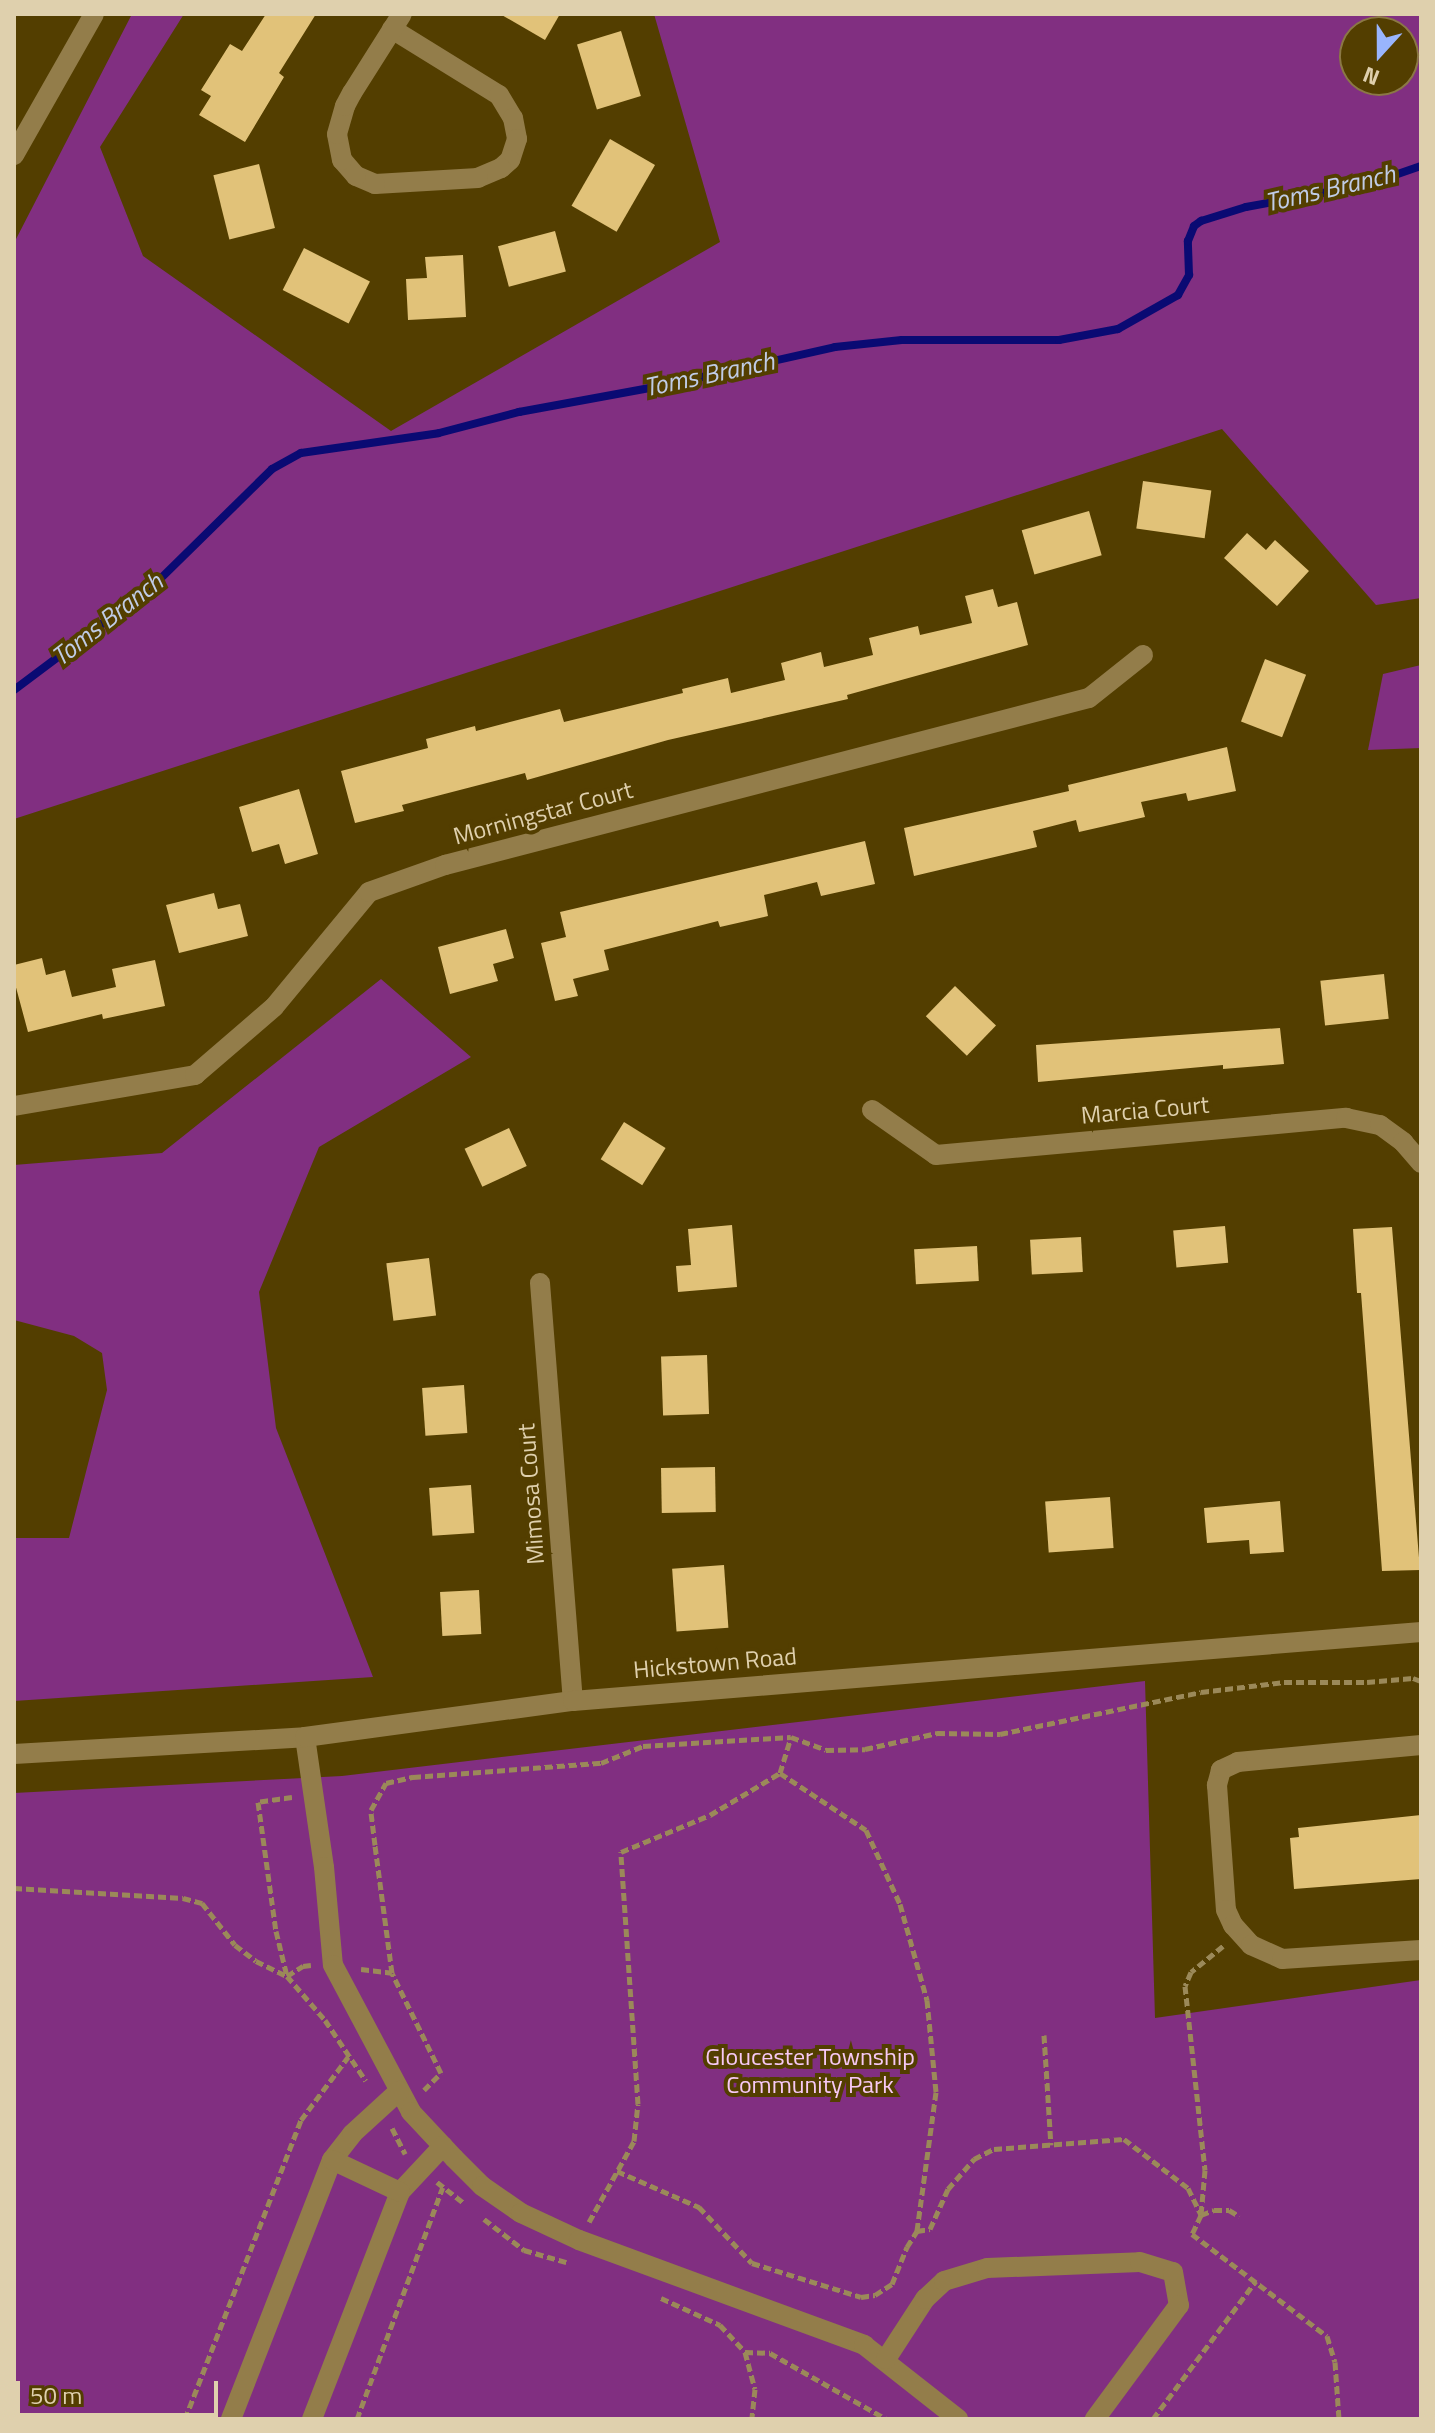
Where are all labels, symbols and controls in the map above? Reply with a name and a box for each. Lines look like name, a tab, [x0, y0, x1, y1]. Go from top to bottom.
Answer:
north arrow	[1339, 16, 1419, 96]
text: N	[1358, 58, 1384, 95]
water label: Toms Branch	[1262, 158, 1398, 218]
water label: Toms Branch	[641, 345, 777, 403]
water label: Toms Branch	[45, 566, 169, 672]
street label: Morningstar Court	[450, 775, 636, 851]
street label: Marcia Court	[1080, 1090, 1210, 1130]
street label: Mimosa Court	[512, 1422, 550, 1566]
street label: Hickstown Road	[632, 1642, 798, 1684]
park label: Gloucester Township Community Park	[705, 2043, 915, 2099]
scale bar	[20, 2365, 222, 2415]
text: 50 m	[30, 2377, 82, 2413]

